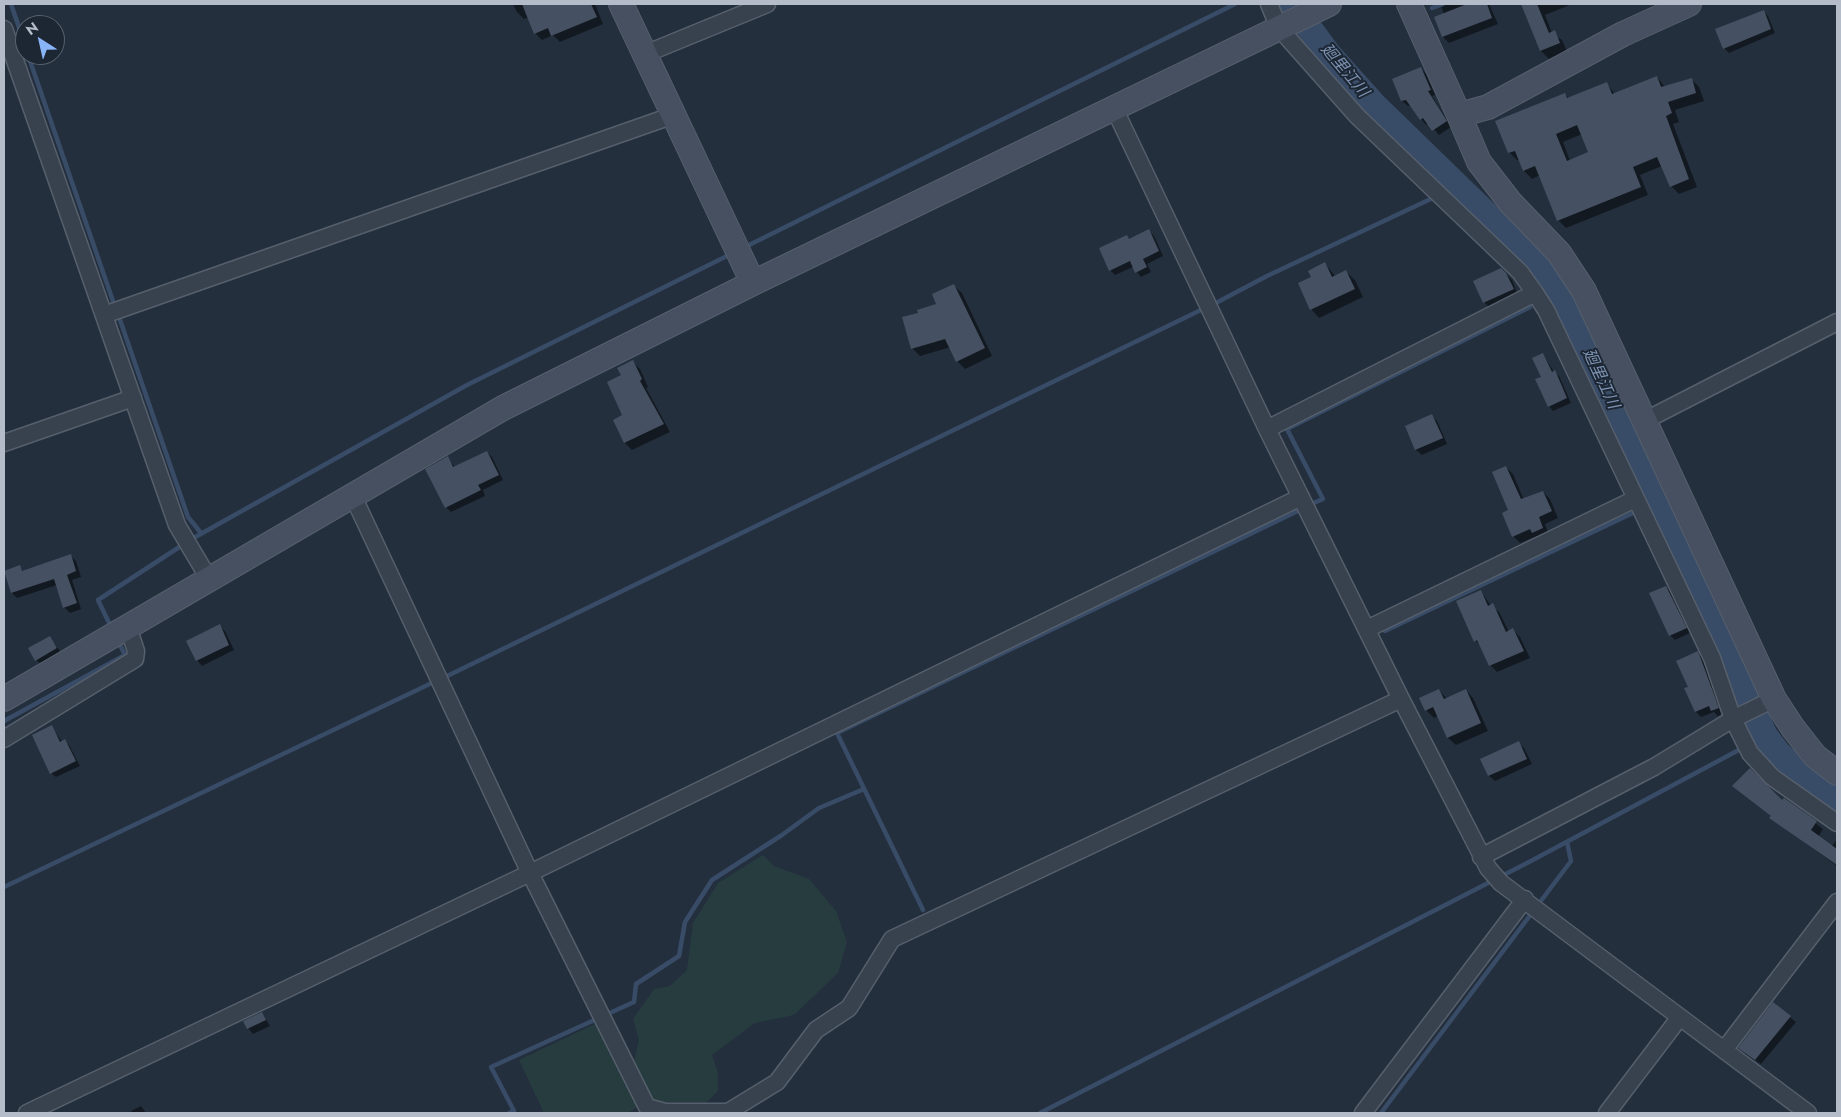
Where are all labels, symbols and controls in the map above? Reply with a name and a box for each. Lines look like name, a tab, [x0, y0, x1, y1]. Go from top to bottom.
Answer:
north arrow	[15, 15, 65, 65]
text: N	[22, 17, 42, 40]
water label: 廻里江川	[1316, 40, 1372, 102]
water label: 廻里江川	[1578, 346, 1622, 412]

